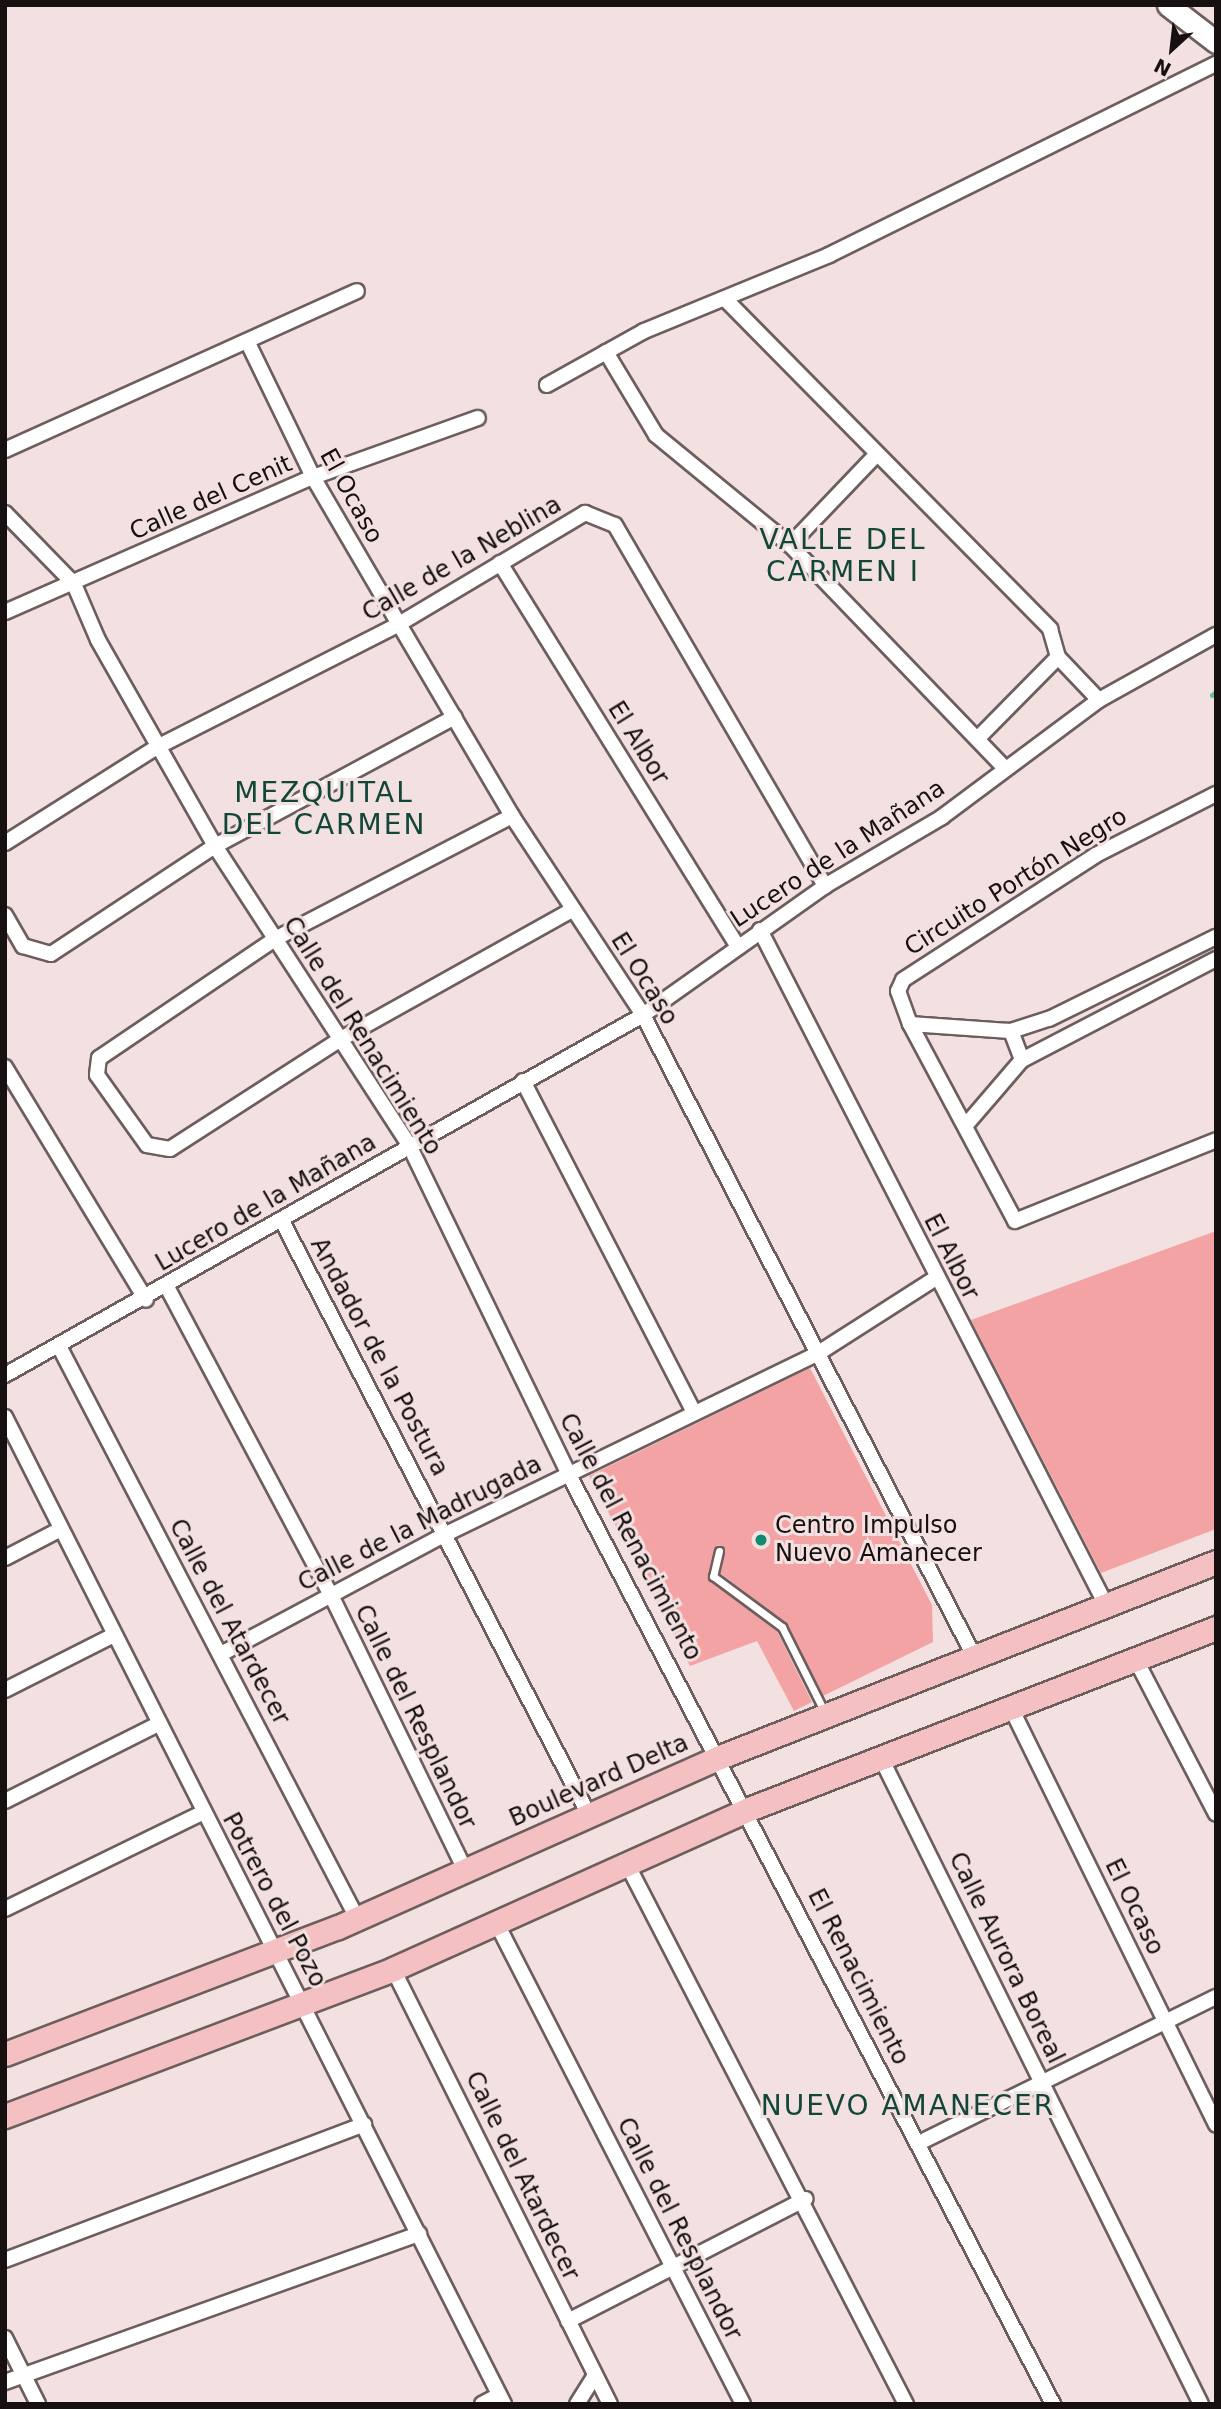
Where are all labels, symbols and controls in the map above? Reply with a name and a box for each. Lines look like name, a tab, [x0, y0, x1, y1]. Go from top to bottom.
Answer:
north arrow	[1137, 14, 1207, 84]
text: N	[1150, 54, 1175, 81]
street label: El Ocaso	[313, 444, 389, 548]
street label: Calle del Cenit	[126, 449, 296, 547]
street label: Calle de la Neblina	[357, 490, 567, 628]
district label: VALLE DEL CARMEN I	[761, 523, 925, 589]
street label: El Albor	[601, 696, 675, 790]
street label: Lucero de la Mañana	[725, 774, 951, 934]
district label: MEZQUITAL DEL CARMEN	[223, 776, 425, 842]
street label: Circuito Portón Negro	[900, 802, 1132, 962]
street label: Calle del Renacimiento	[277, 911, 447, 1161]
street label: El Ocaso	[604, 928, 684, 1030]
street label: Lucero de la Mañana	[151, 1128, 381, 1278]
street label: El Albor	[917, 1209, 985, 1305]
street label: Andador de la Postura	[304, 1233, 454, 1481]
street label: Calle del Renacimiento	[553, 1409, 707, 1665]
street label: Calle de la Madrugada	[293, 1450, 547, 1598]
place label: Centro Impulso Nuevo Amanecer	[775, 1512, 982, 1568]
street label: Calle del Atardecer	[163, 1514, 295, 1730]
marker: Centro Impulso Nuevo Amanecer	[753, 1532, 769, 1548]
street label: Calle del Resplandor	[348, 1600, 482, 1834]
street label: Boulevard Delta	[505, 1729, 693, 1833]
street label: Potrero del Pozo	[216, 1808, 332, 1992]
street label: Calle Aurora Boreal	[942, 1848, 1070, 2068]
street label: El Ocaso	[1098, 1854, 1170, 1960]
street label: El Renacimiento	[801, 1884, 915, 2070]
street label: Calle del Atardecer	[459, 2067, 585, 2285]
district label: NUEVO AMANECER	[762, 2089, 1054, 2123]
street label: Calle del Resplandor	[610, 2113, 748, 2345]

